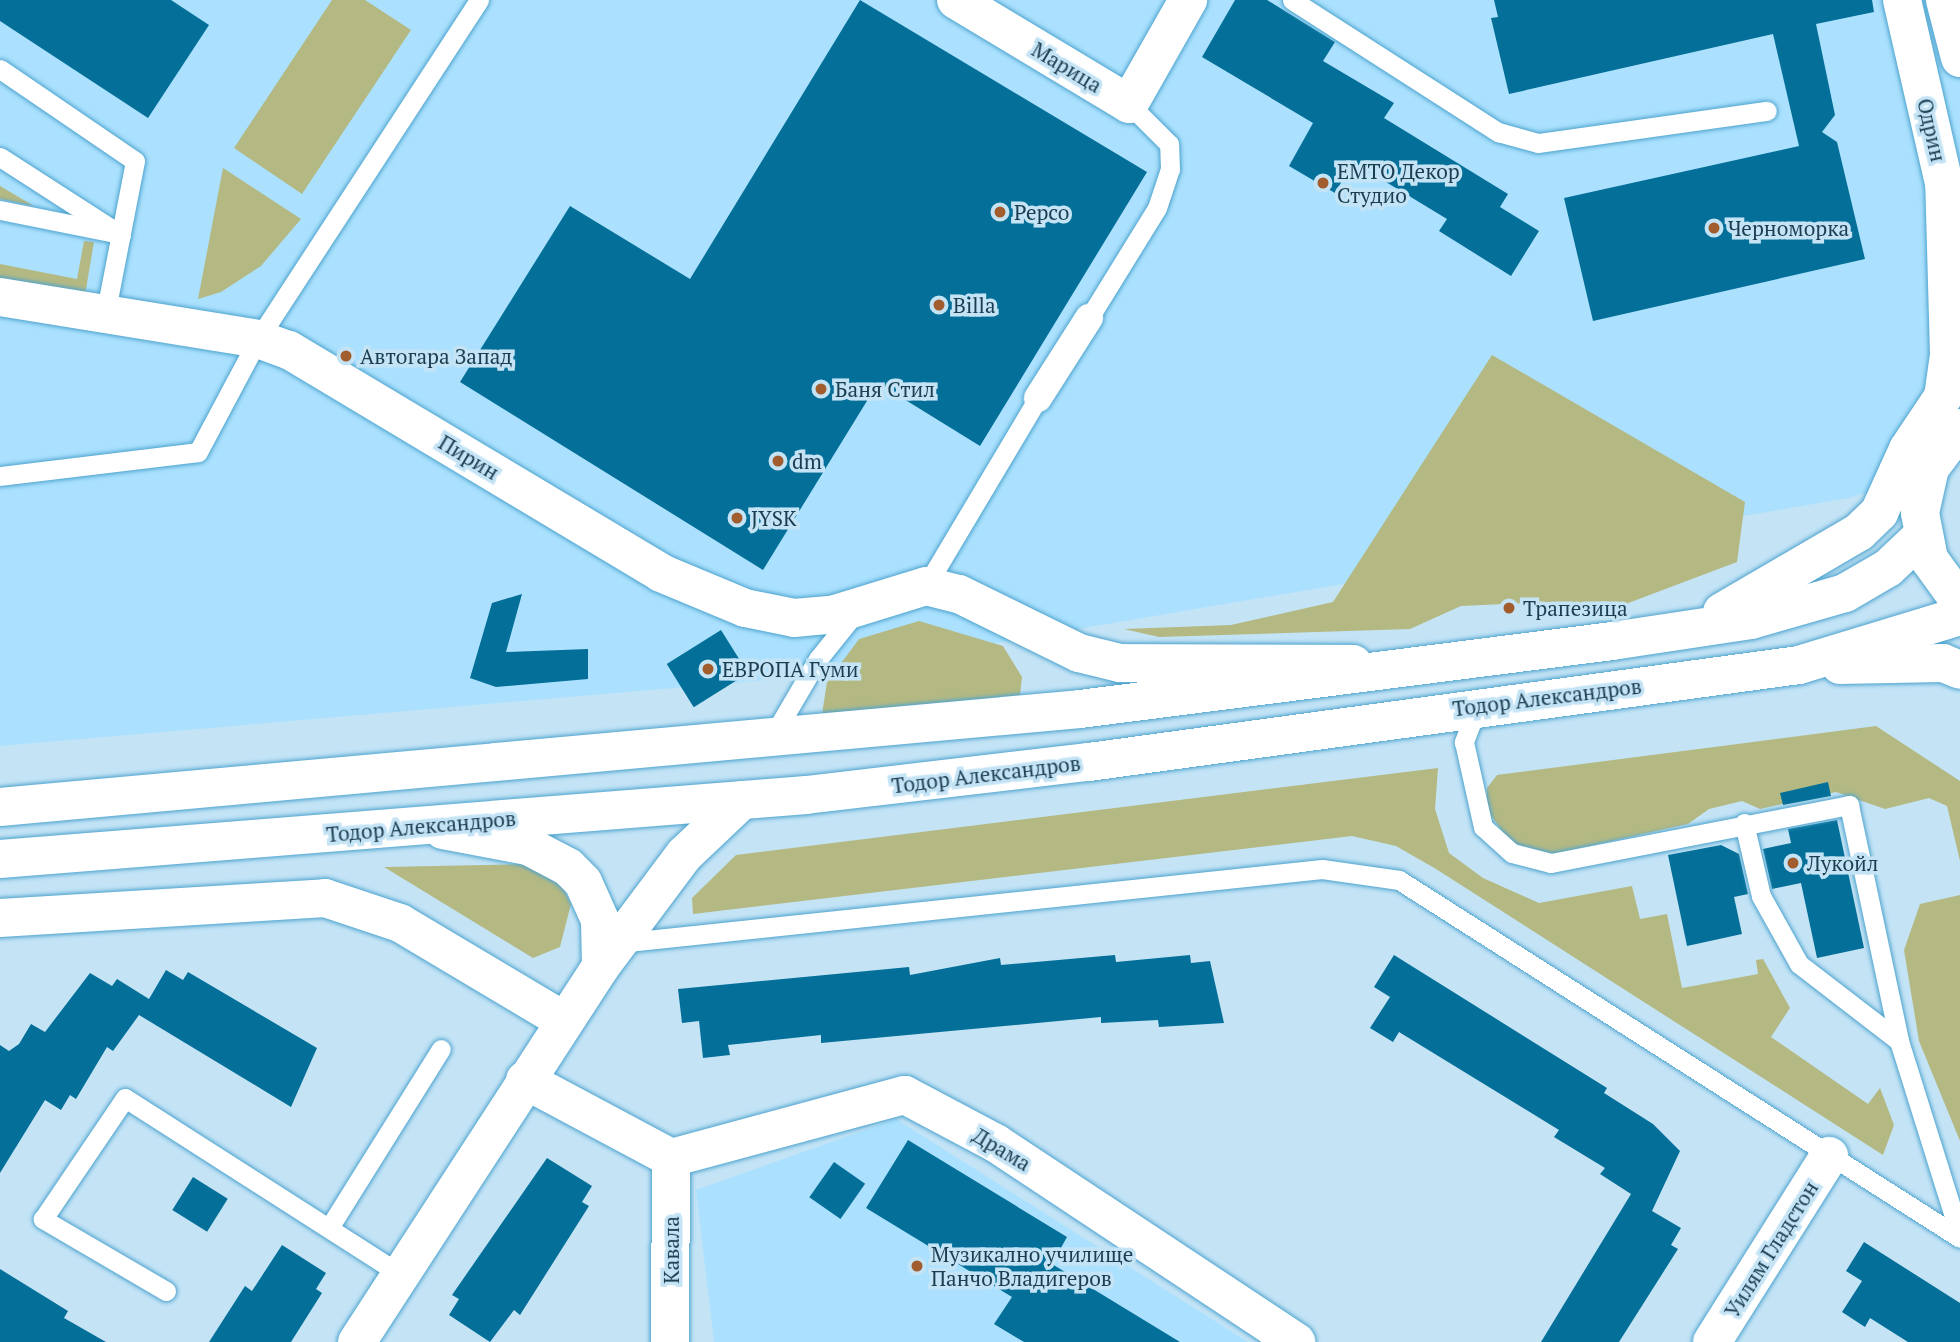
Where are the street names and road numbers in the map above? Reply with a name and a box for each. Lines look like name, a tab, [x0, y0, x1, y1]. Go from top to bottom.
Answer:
street label: Марица	[1027, 36, 1107, 98]
street label: Одрин	[1912, 96, 1952, 164]
street label: Пирин	[434, 429, 504, 485]
street label: Тодор Александров	[1451, 673, 1643, 721]
street label: Тодор Александров	[890, 750, 1082, 798]
street label: Тодор Александров	[325, 805, 517, 847]
street label: Драма	[969, 1122, 1035, 1176]
street label: Уилям Гладстон	[1719, 1176, 1823, 1322]
street label: Кавала	[658, 1216, 684, 1284]

